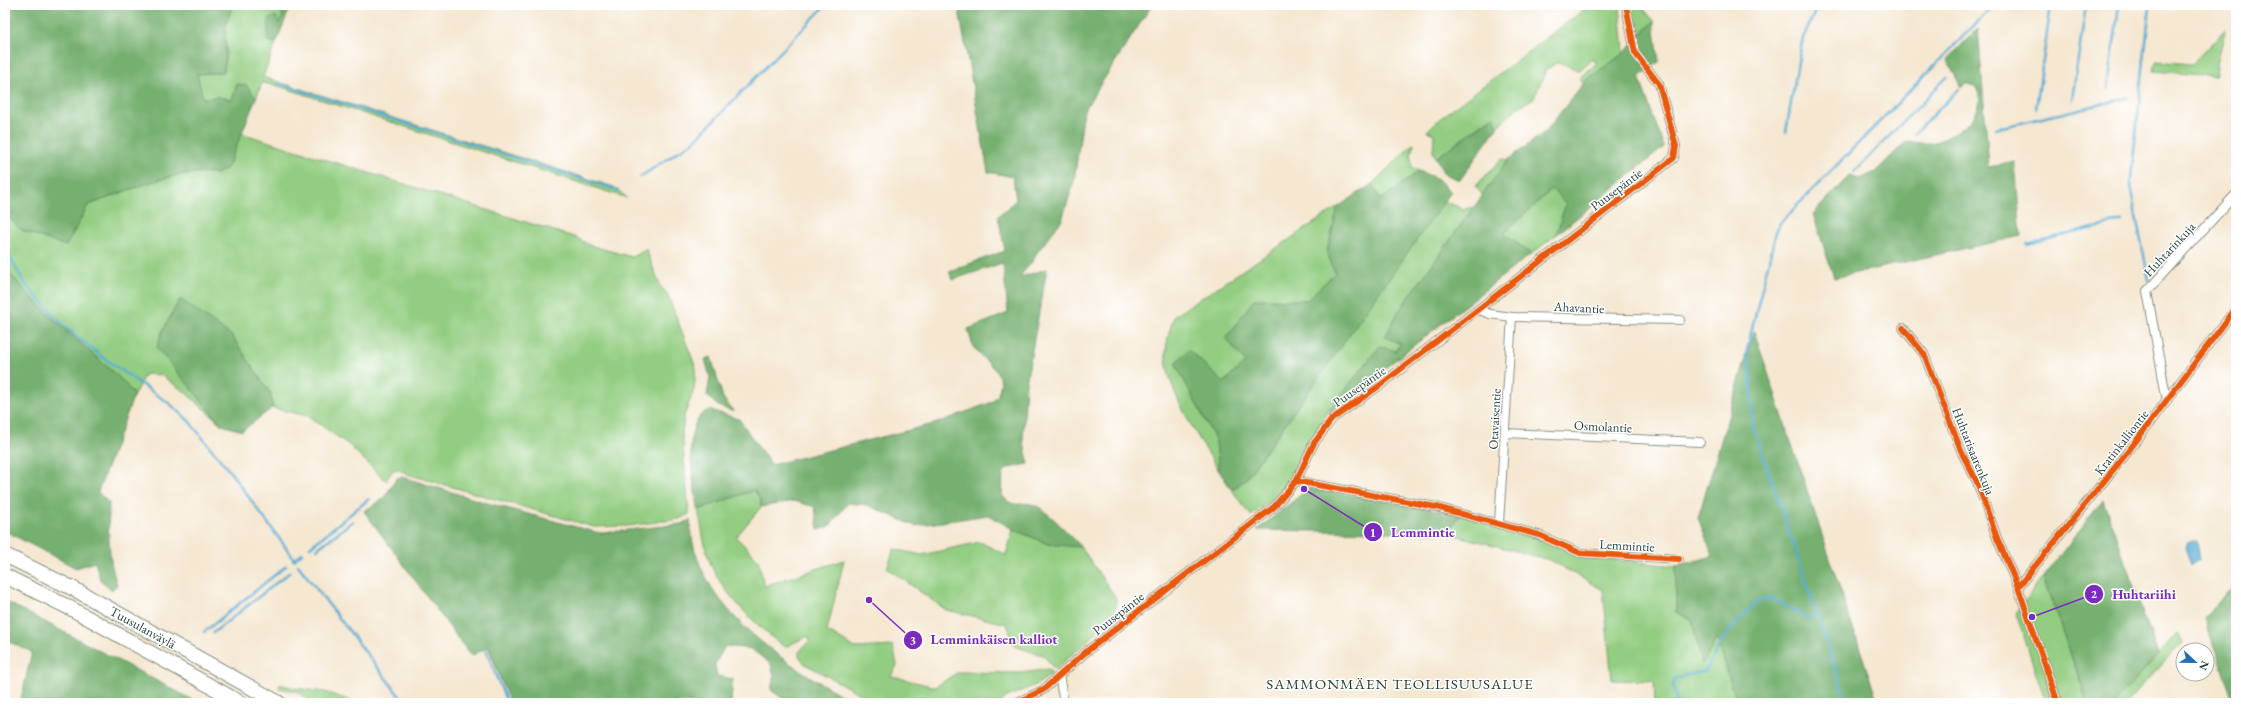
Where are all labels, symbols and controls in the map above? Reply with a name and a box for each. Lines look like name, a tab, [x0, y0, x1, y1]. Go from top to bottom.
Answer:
street label: Puusepäntie	[1587, 164, 1646, 215]
street label: Huhtarinkuja	[2140, 218, 2200, 280]
street label: Ahavantie	[1552, 298, 1605, 317]
street label: Puusepäntie	[1329, 362, 1389, 411]
street label: Otavaisentie	[1484, 388, 1505, 450]
street label: Huhtarisaarenkuja	[1948, 405, 1999, 498]
street label: Kratinkalliontie	[2090, 406, 2152, 479]
street label: Osmolantie	[1574, 416, 1632, 437]
callout: Lemmintie	[1363, 519, 1463, 545]
text: Lemmintie	[1391, 523, 1455, 541]
text: 1	[1370, 525, 1376, 541]
street label: Lemmintie	[1599, 536, 1655, 555]
callout: Huhtariihi	[2084, 581, 2184, 607]
text: Huhtariihi	[2112, 585, 2176, 603]
text: 2	[2091, 586, 2098, 602]
street label: Puusepäntie	[1089, 588, 1148, 639]
street label: Tuusulanväylä	[107, 602, 179, 653]
callout: Lemminkäisen kalliot	[903, 627, 1066, 653]
text: Lemminkäisen kalliot	[930, 630, 1058, 648]
text: 3	[910, 632, 916, 648]
north arrow	[2175, 642, 2215, 682]
text: N	[2196, 659, 2212, 673]
district label: SAMMONMÄEN TEOLLISUUSALUE	[1266, 674, 1534, 693]

